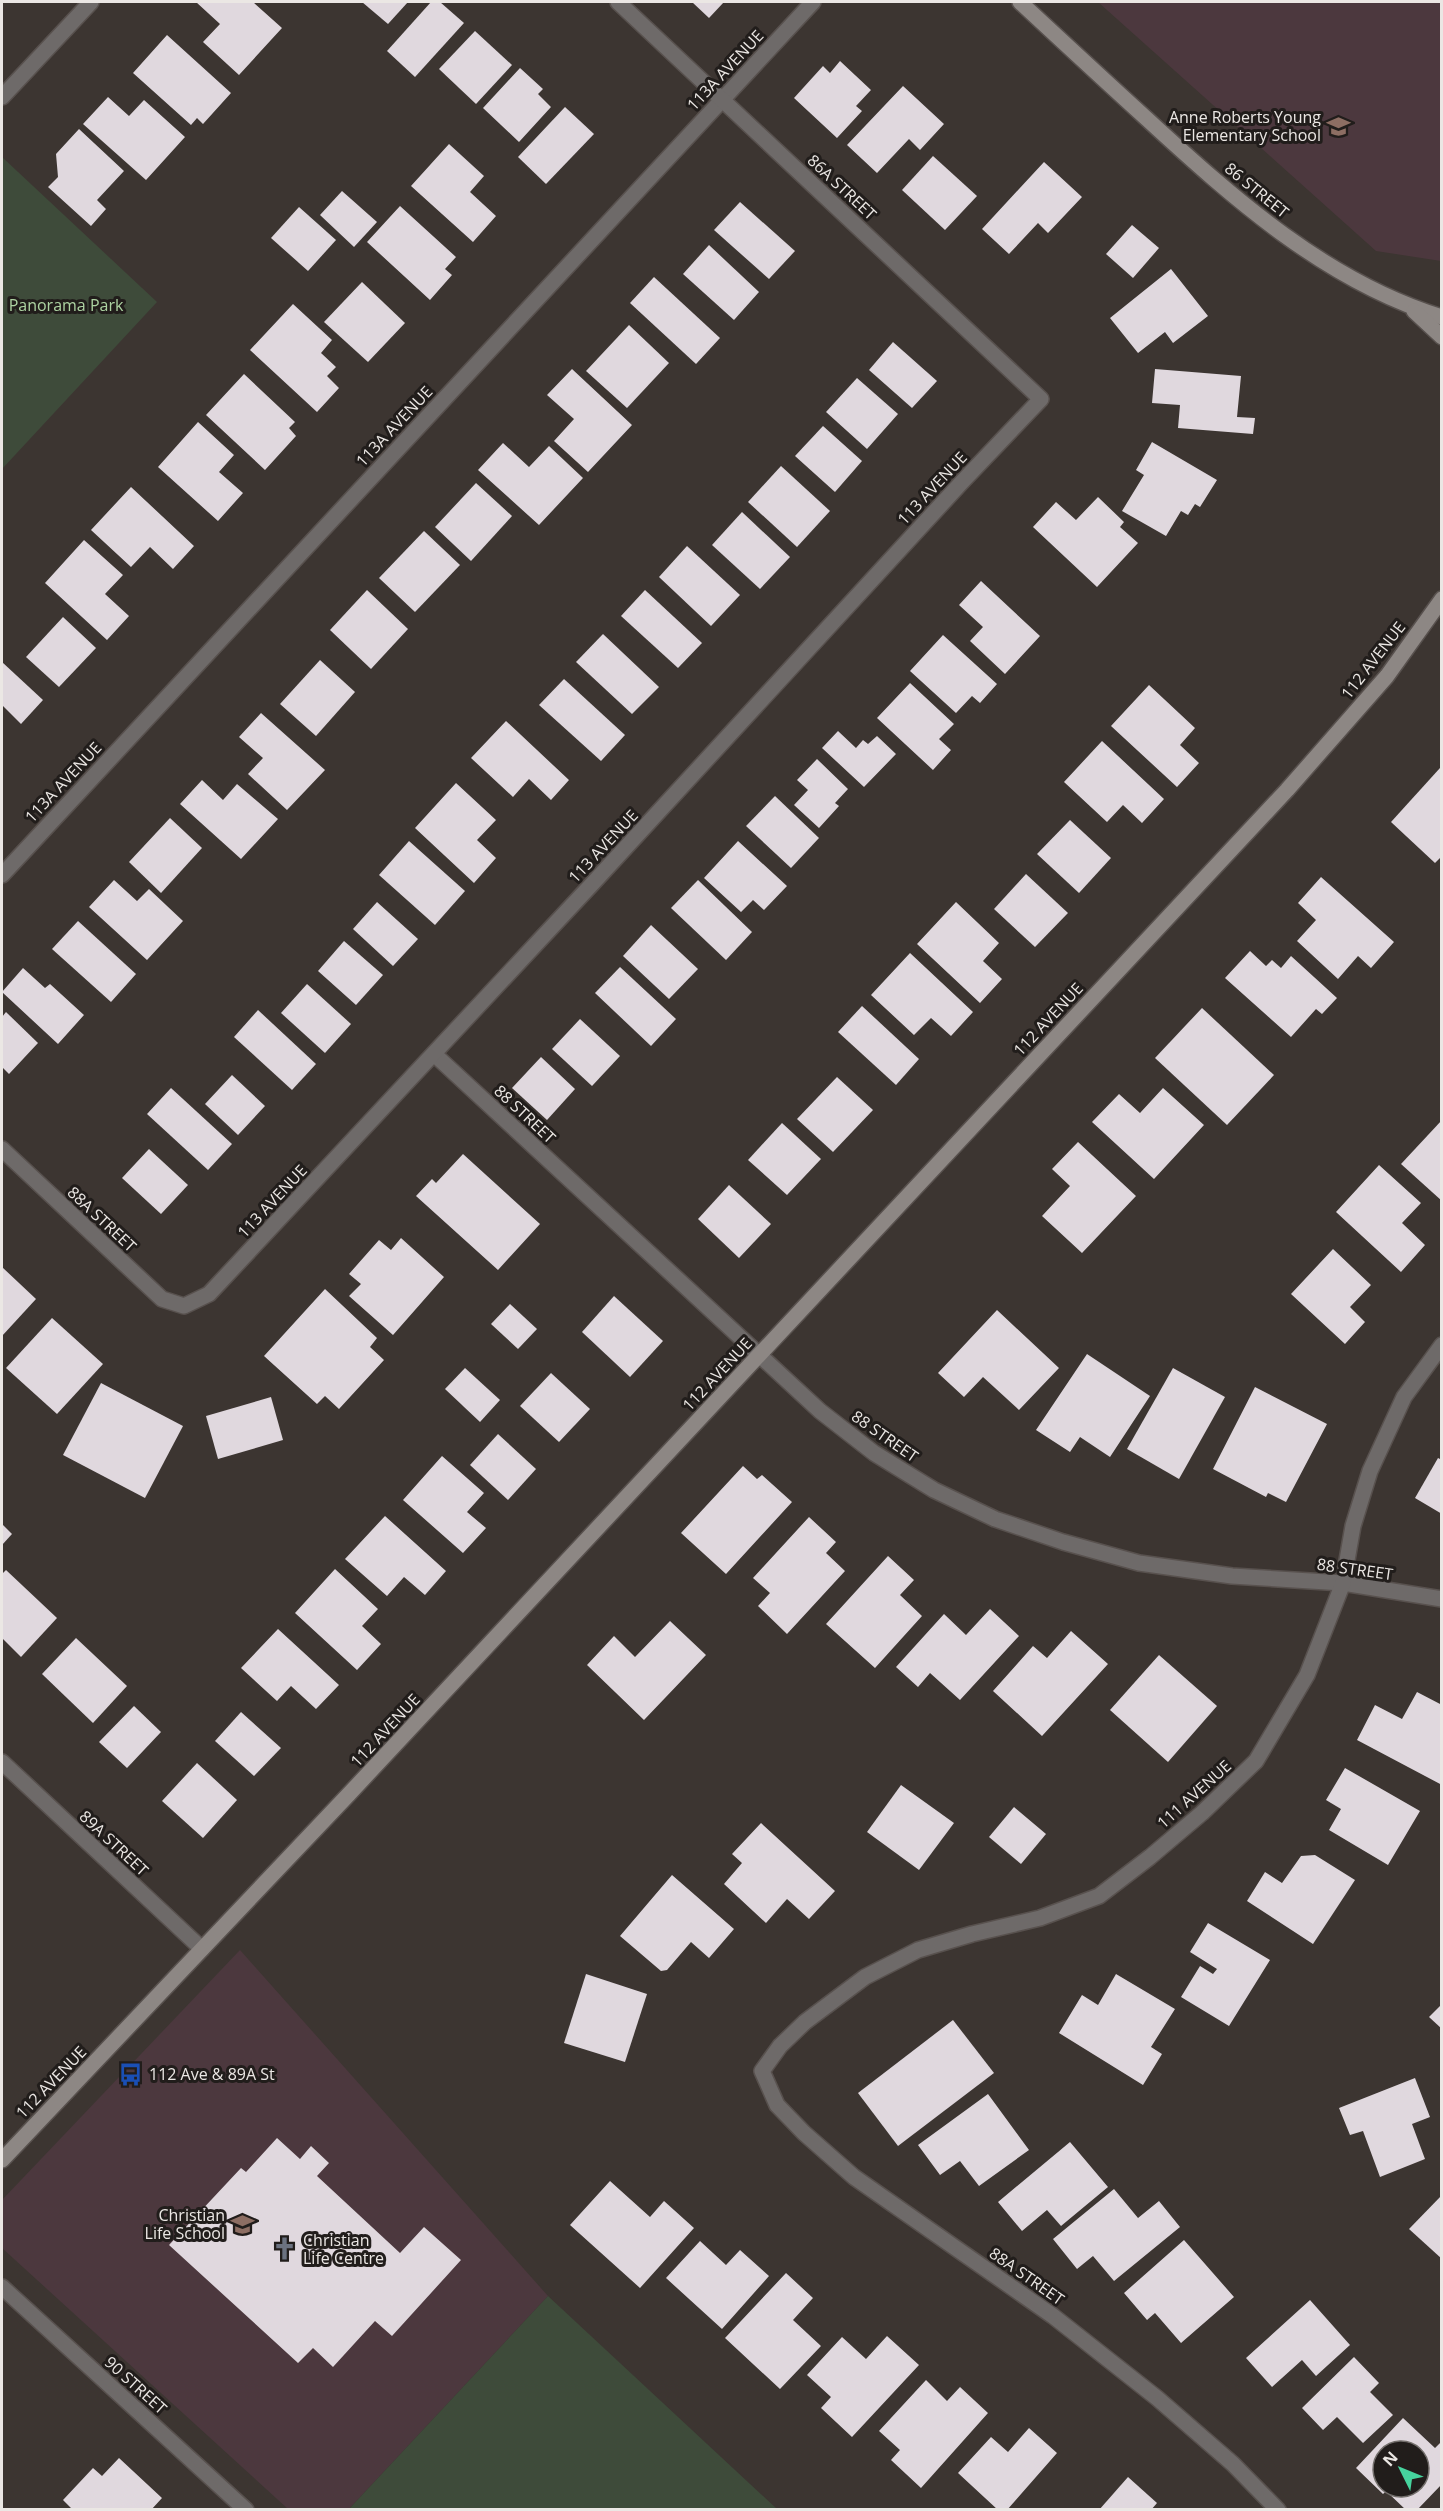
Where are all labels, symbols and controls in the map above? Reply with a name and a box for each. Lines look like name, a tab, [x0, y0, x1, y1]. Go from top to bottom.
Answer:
street label: 113A AVENUE	[682, 25, 768, 115]
place label: Anne Roberts Young Elementary School	[1169, 106, 1321, 146]
school or university icon: Anne Roberts Young Elementary School	[1326, 113, 1352, 139]
street label: 86A STREET	[803, 149, 881, 225]
street label: 86 STREET	[1220, 157, 1294, 223]
park label: Panorama Park	[9, 294, 124, 316]
street label: 113A AVENUE	[351, 381, 437, 471]
street label: 113 AVENUE	[892, 447, 972, 529]
street label: 112 AVENUE	[1336, 617, 1410, 703]
street label: 113A AVENUE	[20, 737, 106, 827]
street label: 113 AVENUE	[563, 805, 643, 887]
street label: 112 AVENUE	[1008, 978, 1088, 1060]
street label: 88 STREET	[490, 1080, 561, 1148]
street label: 113 AVENUE	[232, 1160, 312, 1242]
street label: 88A STREET	[63, 1181, 141, 1257]
street label: 112 AVENUE	[677, 1333, 757, 1415]
street label: 88 STREET	[847, 1405, 923, 1467]
street label: 88 STREET	[1316, 1553, 1395, 1585]
street label: 112 AVENUE	[345, 1689, 425, 1771]
street label: 111 AVENUE	[1152, 1755, 1236, 1833]
street label: 89A STREET	[75, 1805, 153, 1881]
street label: 112 AVENUE	[11, 2041, 91, 2123]
bus stop icon: 112 Ave & 89A St	[118, 2061, 144, 2087]
place label: 112 Ave & 89A St	[149, 2063, 275, 2085]
place label: Christian Life School	[145, 2204, 225, 2244]
school or university icon: Christian Life School	[230, 2211, 256, 2237]
place label: Christian Life Centre	[303, 2229, 384, 2269]
church icon: Christian Life Centre	[272, 2236, 298, 2262]
street label: 88A STREET	[985, 2242, 1069, 2310]
street label: 90 STREET	[100, 2351, 172, 2419]
north arrow	[1371, 2439, 1431, 2499]
text: N	[1378, 2447, 1403, 2471]

